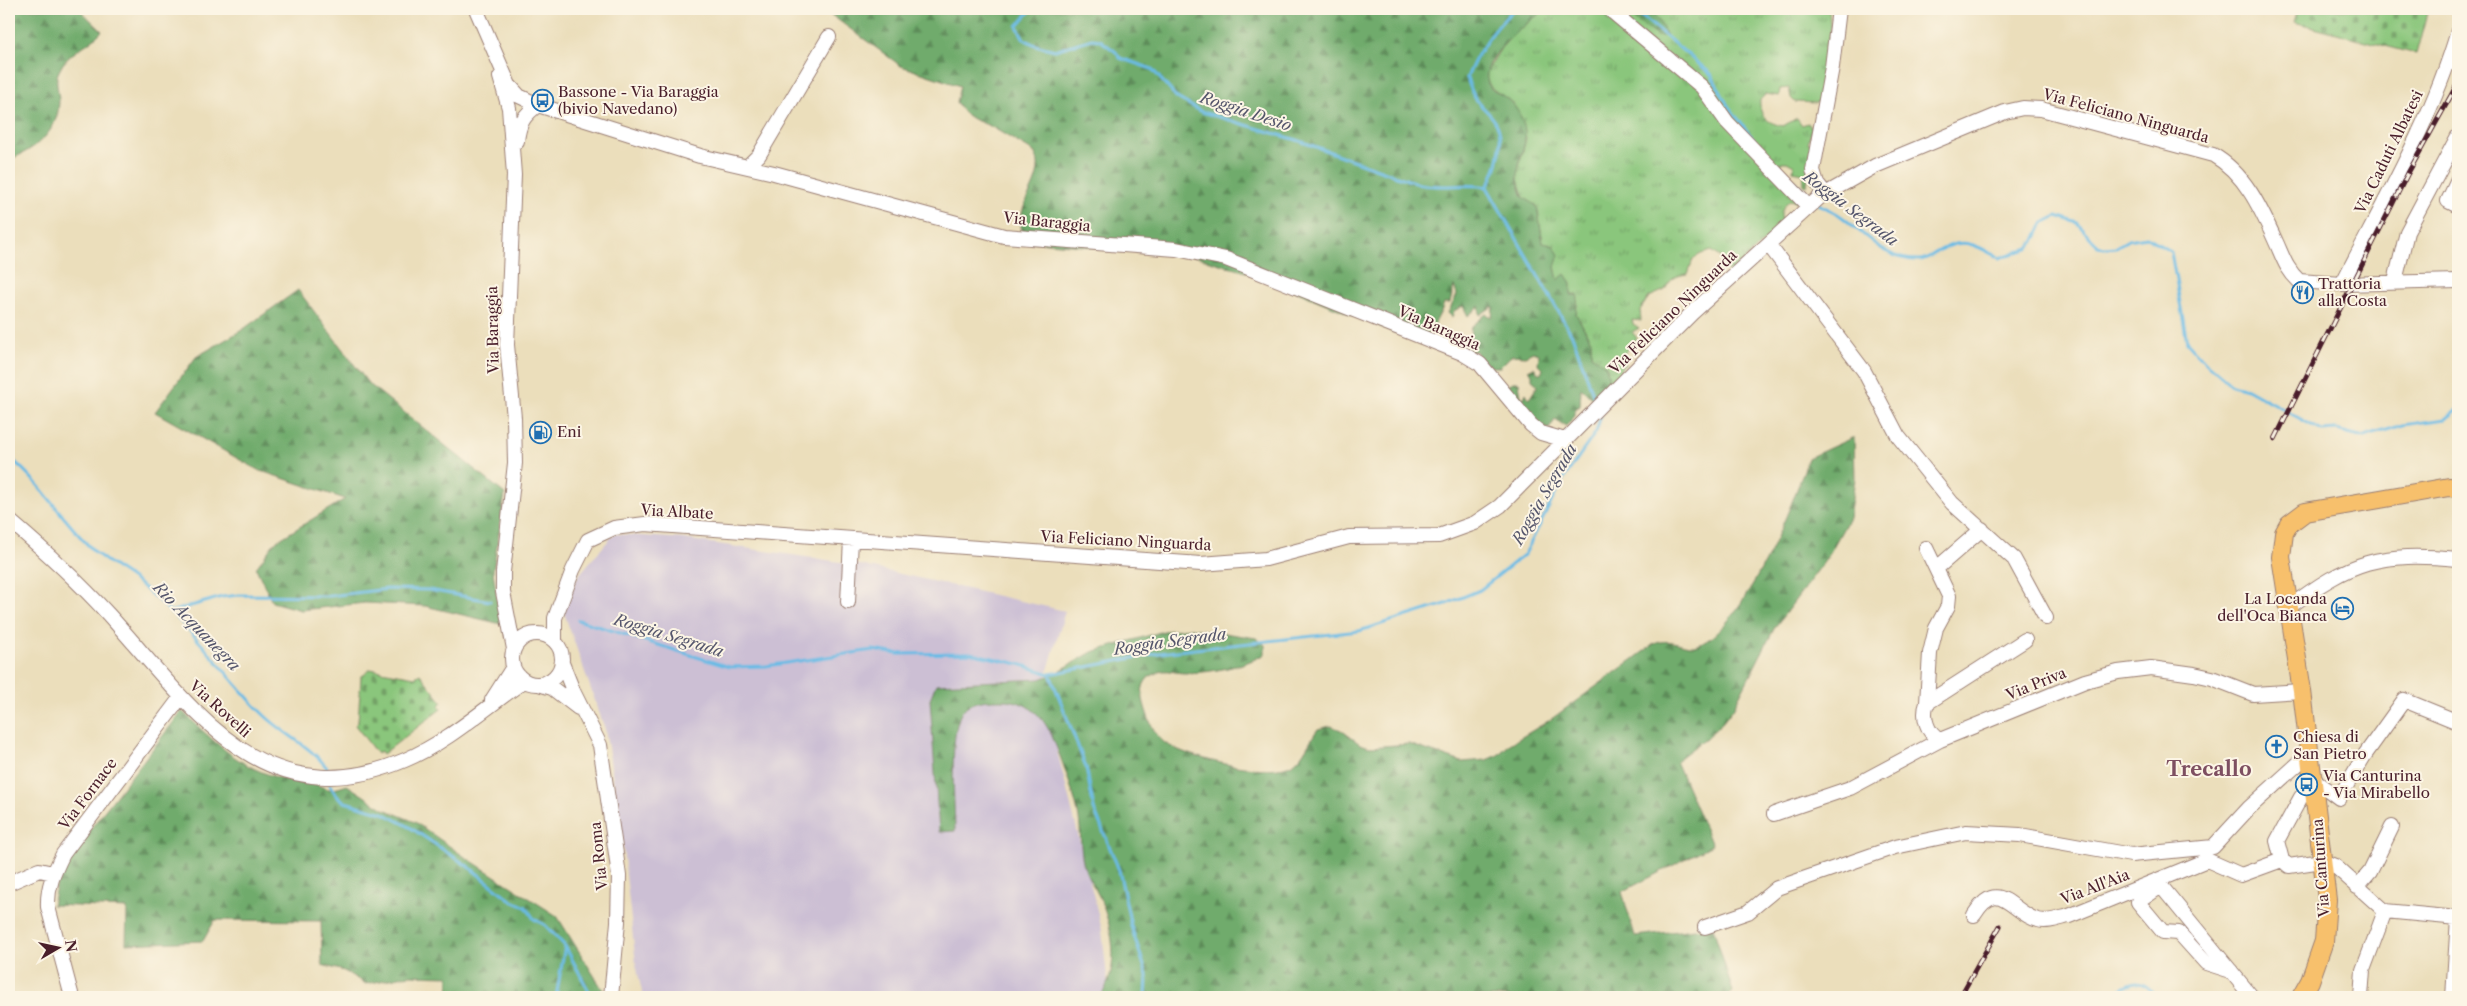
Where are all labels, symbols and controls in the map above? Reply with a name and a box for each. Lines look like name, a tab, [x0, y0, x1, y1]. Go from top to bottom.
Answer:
place label: Bassone - Via Baraggia (bivio Navedano)	[558, 82, 719, 118]
street label: Via Feliciano Ninguarda	[2040, 84, 2211, 147]
water label: Roggia Desio	[1196, 86, 1294, 135]
street label: Via Caduti Albatesi	[2350, 86, 2427, 218]
bus stop icon: Bassone - Via Baraggia (bivio Navedano)	[530, 89, 554, 113]
water label: Roggia Segrada	[1798, 165, 1903, 250]
street label: Via Baraggia	[1001, 207, 1092, 236]
street label: Via Feliciano Ninguarda	[1604, 245, 1741, 379]
place label: Trattoria alla Costa	[2318, 274, 2387, 310]
restaurant icon: Trattoria alla Costa	[2290, 281, 2314, 305]
street label: Via Baraggia	[482, 286, 503, 375]
street label: Via Baraggia	[1394, 301, 1483, 354]
fuel station icon: Eni	[529, 420, 553, 444]
place label: Eni	[557, 422, 582, 441]
water label: Roggia Segrada	[1506, 440, 1581, 550]
street label: Via Albate	[639, 500, 714, 523]
street label: Via Feliciano Ninguarda	[1039, 526, 1212, 554]
water label: Rio Acquanegra	[148, 576, 245, 675]
place label: La Locanda dell'Oca Bianca	[2217, 589, 2327, 625]
hotel icon: La Locanda dell'Oca Bianca	[2331, 596, 2355, 620]
water label: Roggia Segrada	[610, 608, 727, 661]
water label: Roggia Segrada	[1111, 623, 1228, 659]
street label: Via Priva	[2002, 663, 2069, 705]
street label: Via Rovelli	[185, 675, 255, 742]
place label: Chiesa di San Pietro	[2293, 727, 2367, 763]
church icon: Chiesa di San Pietro	[2265, 734, 2289, 758]
street label: Via Fornace	[54, 754, 121, 834]
district label: Trecallo	[2166, 757, 2252, 781]
place label: Via Canturina - Via Mirabello	[2322, 766, 2430, 802]
bus stop icon: Via Canturina - Via Mirabello	[2295, 773, 2319, 797]
street label: Via Canturina	[2308, 818, 2333, 919]
street label: Via Roma	[585, 821, 612, 892]
street label: Via All'Aia	[2057, 865, 2132, 909]
north arrow	[32, 924, 82, 974]
text: N	[61, 939, 81, 953]

